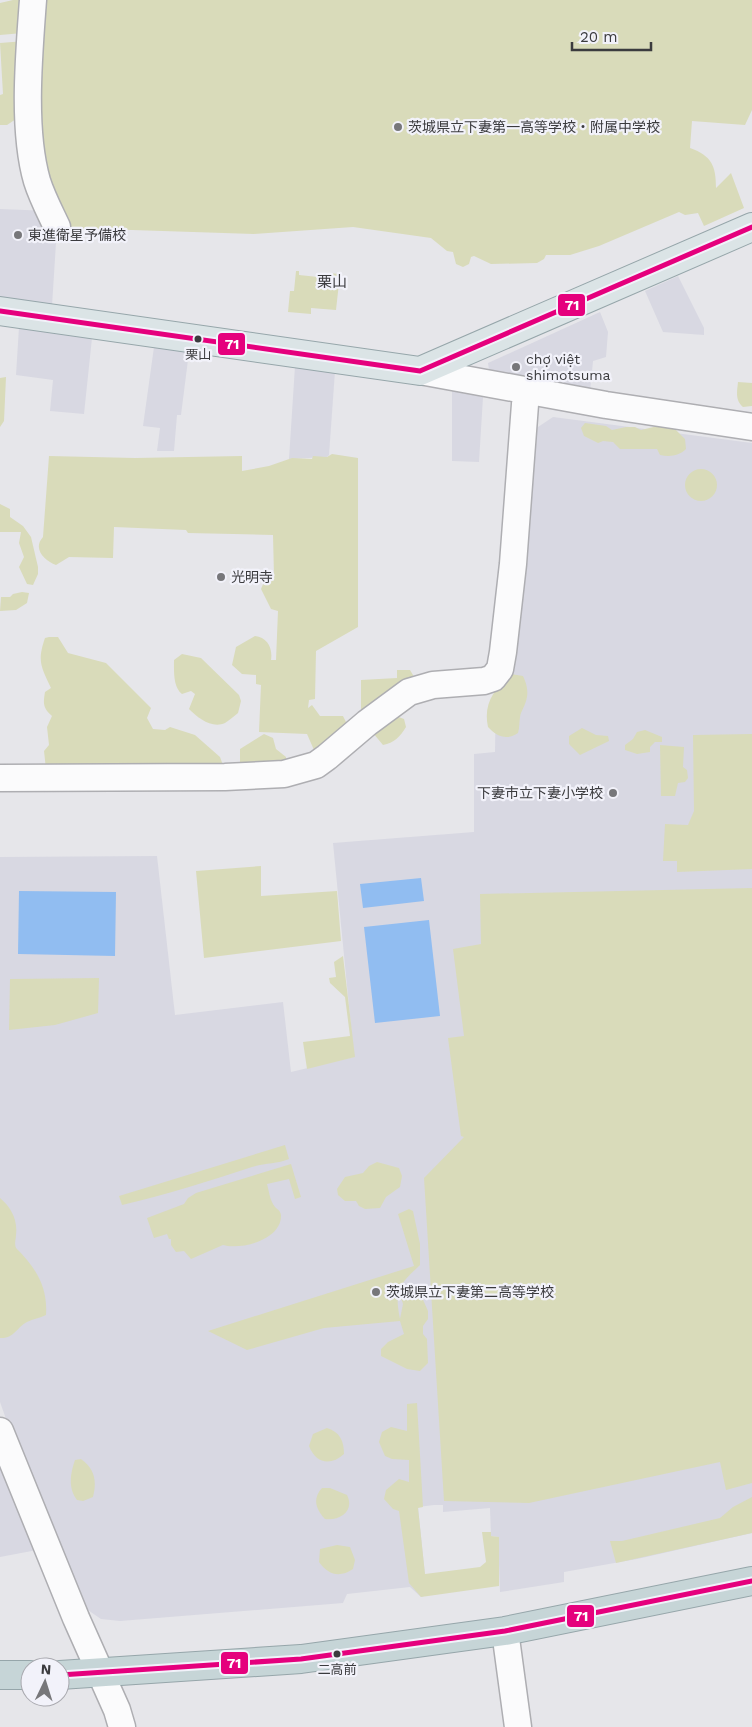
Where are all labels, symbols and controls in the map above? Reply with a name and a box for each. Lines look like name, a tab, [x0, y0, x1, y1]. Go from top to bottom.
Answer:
scale bar	[572, 20, 651, 52]
text: 20 m	[580, 28, 618, 46]
place label: 茨城県立下妻第一高等学校・附属中学校	[408, 119, 660, 135]
marker: 茨城県立下妻第一高等学校・附属中学校	[392, 121, 404, 133]
place label: 東進衛星予備校	[28, 227, 126, 243]
marker: 東進衛星予備校	[12, 229, 24, 241]
district label: 栗山	[317, 273, 347, 291]
line badge: 71	[557, 293, 586, 317]
text: 71	[565, 297, 579, 313]
line badge: 71	[217, 332, 246, 356]
marker: 栗山	[193, 334, 203, 344]
text: 71	[225, 336, 239, 352]
place label: 栗山	[185, 347, 211, 362]
place label: chợ việt shimotsuma	[526, 351, 611, 383]
marker: chợ việt shimotsuma	[510, 361, 522, 373]
place label: 光明寺	[231, 569, 273, 585]
marker: 光明寺	[215, 571, 227, 583]
place label: 下妻市立下妻小学校	[477, 785, 603, 801]
marker: 下妻市立下妻小学校	[607, 787, 619, 799]
place label: 茨城県立下妻第二高等学校	[386, 1284, 554, 1300]
marker: 茨城県立下妻第二高等学校	[370, 1286, 382, 1298]
line badge: 71	[566, 1604, 595, 1628]
text: 71	[574, 1608, 588, 1624]
marker: 二高前	[332, 1649, 342, 1659]
line badge: 71	[220, 1651, 249, 1675]
text: 71	[227, 1655, 241, 1671]
north arrow	[20, 1657, 70, 1707]
text: N	[40, 1661, 52, 1677]
place label: 二高前	[317, 1662, 357, 1677]

